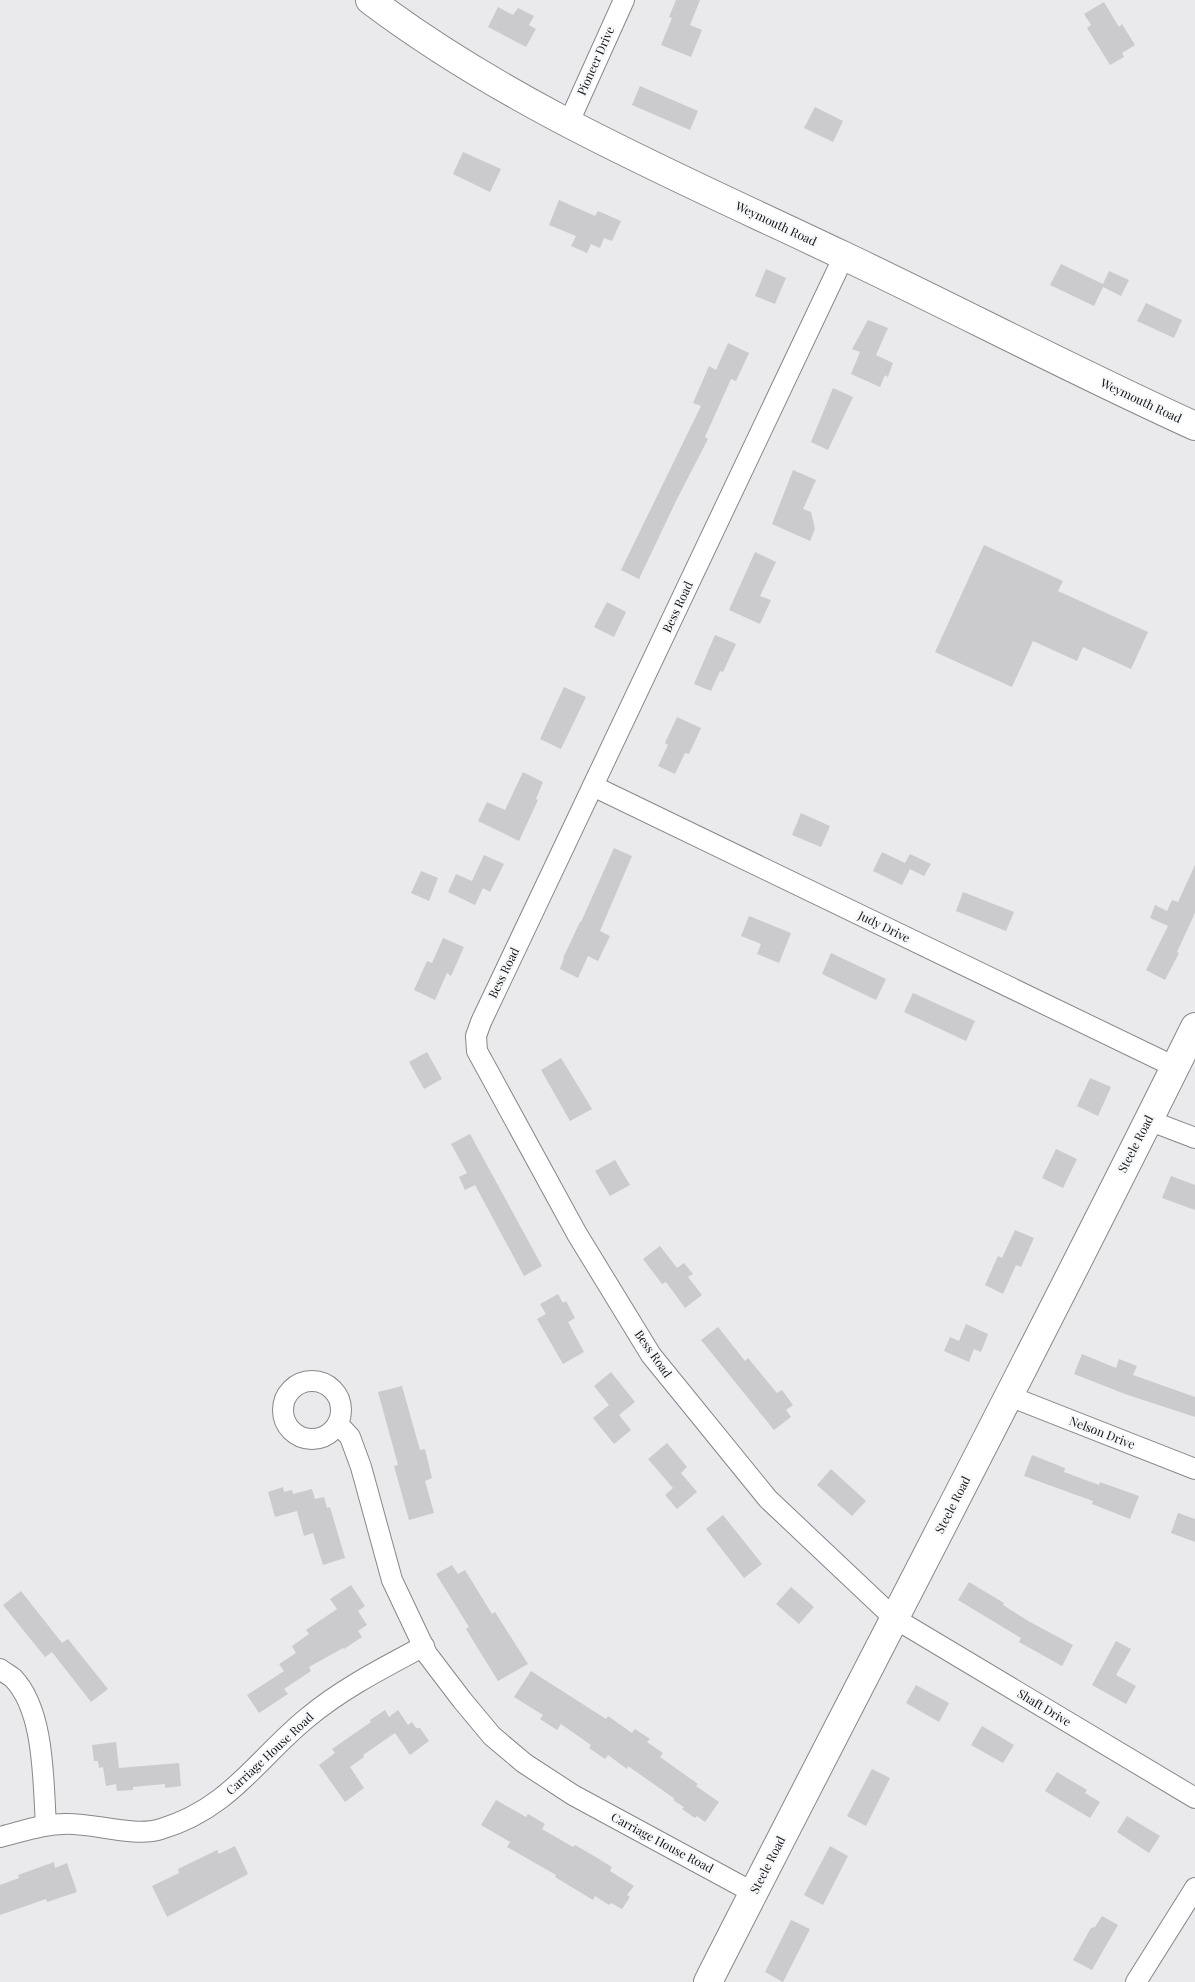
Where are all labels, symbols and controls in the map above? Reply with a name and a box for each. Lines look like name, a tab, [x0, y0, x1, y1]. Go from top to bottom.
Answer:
street label: Pioneer Drive	[573, 24, 617, 98]
street label: Weymouth Road	[732, 197, 820, 249]
street label: Weymouth Road	[1097, 374, 1185, 426]
street label: Bess Road	[658, 578, 696, 635]
street label: Judy Drive	[855, 906, 913, 946]
street label: Bess Road	[484, 945, 522, 1001]
street label: Steele Road	[1114, 1112, 1156, 1175]
street label: Bess Road	[632, 1326, 676, 1380]
street label: Nelson Drive	[1067, 1412, 1138, 1452]
street label: Steele Road	[931, 1473, 973, 1536]
street label: Shaft Drive	[1015, 1685, 1074, 1729]
street label: Carriage House Road	[222, 1709, 316, 1798]
street label: Carriage House Road	[608, 1808, 716, 1876]
street label: Steele Road	[746, 1833, 788, 1896]

